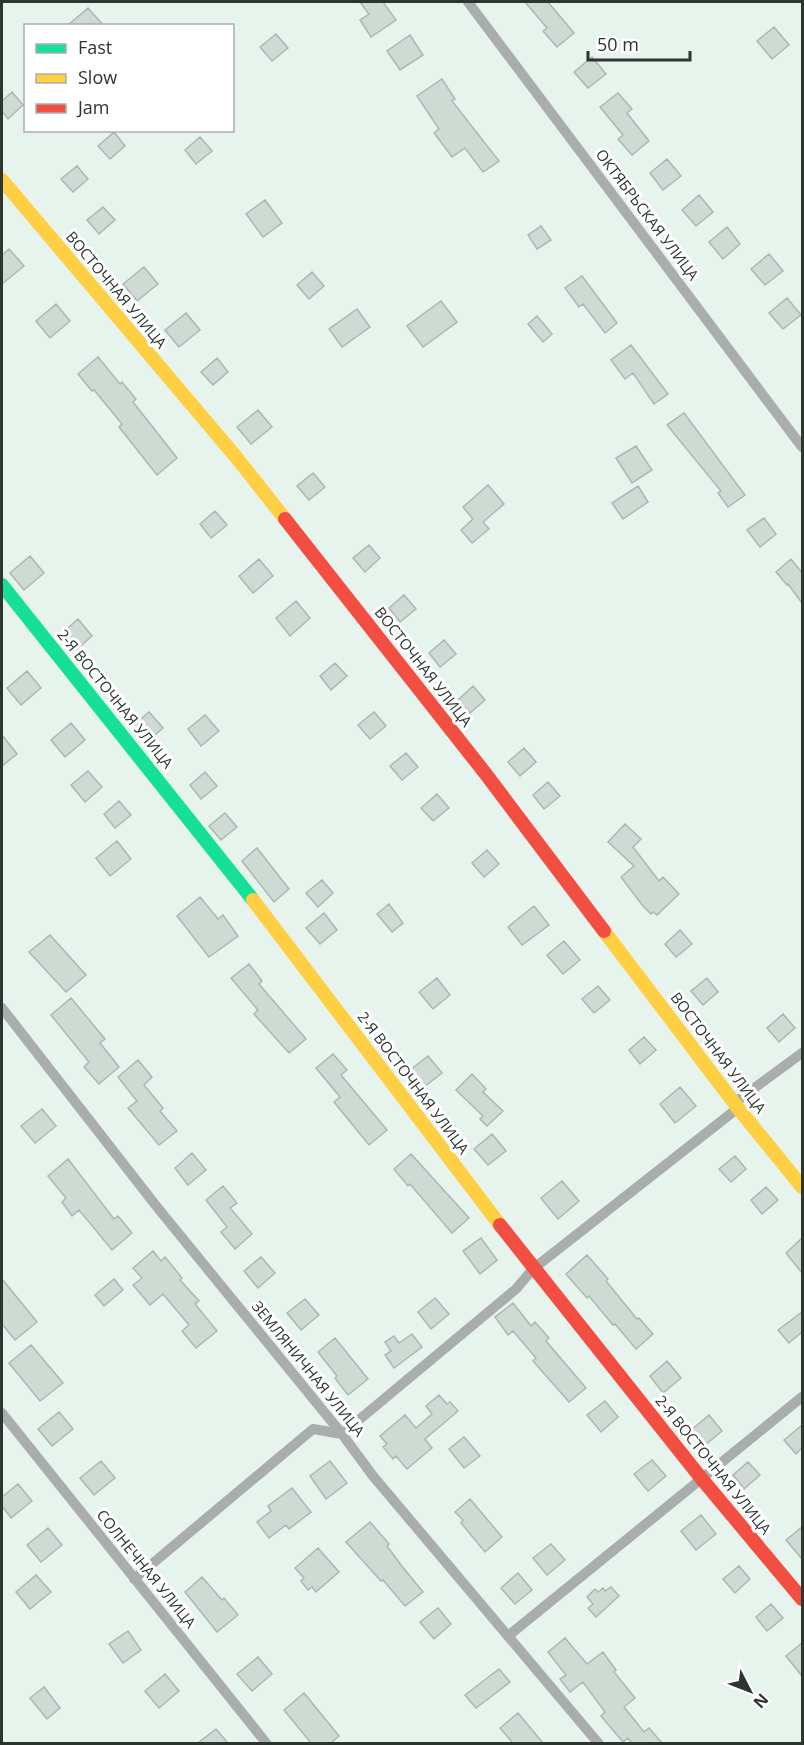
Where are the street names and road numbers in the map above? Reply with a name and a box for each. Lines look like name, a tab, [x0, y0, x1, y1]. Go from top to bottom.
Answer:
street label: ОКТЯБРЬСКАЯ УЛИЦА	[592, 145, 704, 285]
street label: ВОСТОЧНАЯ УЛИЦА	[62, 227, 172, 352]
street label: ВОСТОЧНАЯ УЛИЦА	[371, 602, 477, 731]
street label: 2-Я ВОСТОЧНАЯ УЛИЦА	[53, 625, 178, 773]
street label: ВОСТОЧНАЯ УЛИЦА	[667, 988, 771, 1117]
street label: 2-Я ВОСТОЧНАЯ УЛИЦА	[354, 1007, 474, 1158]
street label: ЗЕМЛЯНИЧНАЯ УЛИЦА	[248, 1296, 370, 1441]
street label: 2-Я ВОСТОЧНАЯ УЛИЦА	[651, 1391, 776, 1539]
street label: СОЛНЕЧНАЯ УЛИЦА	[93, 1505, 201, 1632]

